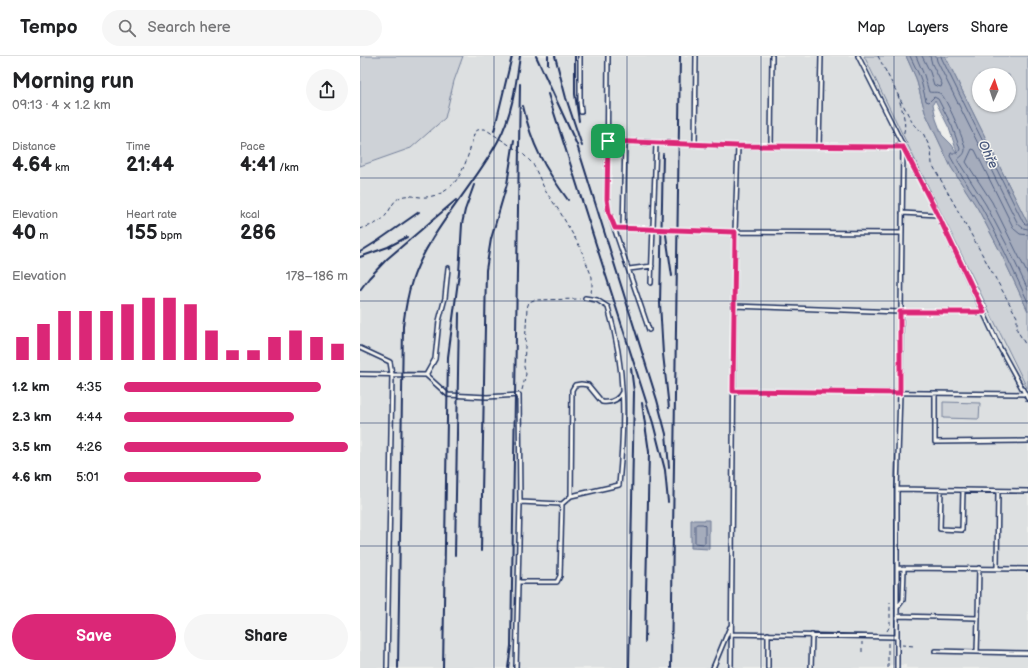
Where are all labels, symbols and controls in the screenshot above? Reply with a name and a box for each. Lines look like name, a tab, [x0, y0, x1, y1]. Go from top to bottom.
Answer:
search box	[102, 10, 382, 46]
text: Tempo	[20, 16, 78, 39]
icon: search	[116, 17, 138, 39]
text: Search here	[148, 18, 231, 37]
text: Map	[857, 19, 885, 36]
text: Layers	[907, 19, 949, 36]
text: Share	[971, 19, 1008, 36]
text: Morning run	[12, 68, 134, 95]
north arrow	[972, 68, 1016, 112]
map controls	[972, 68, 1016, 112]
button: share	[306, 69, 348, 111]
text: 09:13 · 4 × 1.2 km	[12, 97, 111, 113]
pin	[591, 124, 625, 158]
icon: arrive	[597, 130, 619, 152]
water label: Ohře	[975, 138, 1002, 171]
text: Distance	[12, 140, 56, 153]
text: Time	[126, 140, 150, 153]
text: Pace	[240, 140, 265, 153]
text: 4.64	[12, 153, 52, 177]
text: 21:44	[126, 153, 174, 177]
text: 4:41	[240, 153, 276, 177]
text: km	[52, 161, 70, 174]
text: /km	[276, 161, 299, 174]
text: Elevation	[12, 208, 58, 221]
text: Heart rate	[126, 208, 177, 221]
text: kcal	[240, 208, 260, 221]
text: 40	[12, 221, 36, 245]
text: 155	[126, 221, 158, 245]
text: 286	[240, 221, 276, 245]
text: m	[36, 229, 48, 242]
text: bpm	[158, 229, 182, 242]
text: Elevation	[12, 268, 66, 284]
text: 178–186 m	[286, 268, 348, 284]
text: 1.2 km	[12, 379, 50, 395]
text: 4:35	[76, 379, 102, 395]
text: 2.3 km	[12, 409, 52, 425]
text: 4:44	[76, 409, 102, 425]
text: 3.5 km	[12, 439, 51, 455]
text: 4:26	[76, 439, 102, 455]
text: 4.6 km	[12, 469, 52, 485]
text: 5:01	[76, 469, 99, 485]
button: Save	[12, 614, 176, 660]
button: Share	[184, 614, 348, 660]

